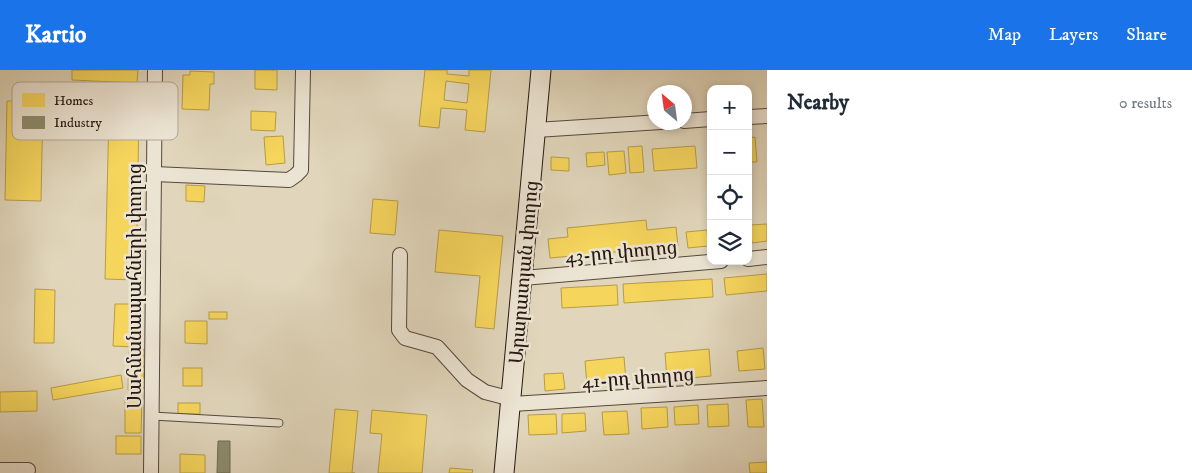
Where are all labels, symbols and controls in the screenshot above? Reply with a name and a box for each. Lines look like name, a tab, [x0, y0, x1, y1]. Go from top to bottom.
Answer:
text: Kartio	[25, 20, 87, 50]
text: Map	[988, 24, 1021, 46]
text: Layers	[1049, 24, 1098, 46]
text: Share	[1126, 24, 1167, 46]
legend	[12, 82, 178, 140]
north arrow	[647, 85, 692, 130]
map controls	[707, 85, 752, 265]
button: +	[707, 85, 752, 130]
text: Nearby	[787, 90, 849, 116]
text: Homes	[54, 92, 94, 110]
text: 0 results	[1119, 93, 1172, 113]
text: Industry	[54, 114, 102, 132]
button: −	[707, 130, 752, 175]
street label: Սահմանապահների փողոց	[124, 163, 147, 409]
button: locate	[707, 175, 752, 220]
street label: Արարատյան փողոց	[505, 180, 544, 365]
button: layers	[707, 220, 752, 265]
street label: 43-րդ փողոց	[564, 236, 678, 269]
street label: 41-րդ փողոց	[581, 363, 695, 394]

